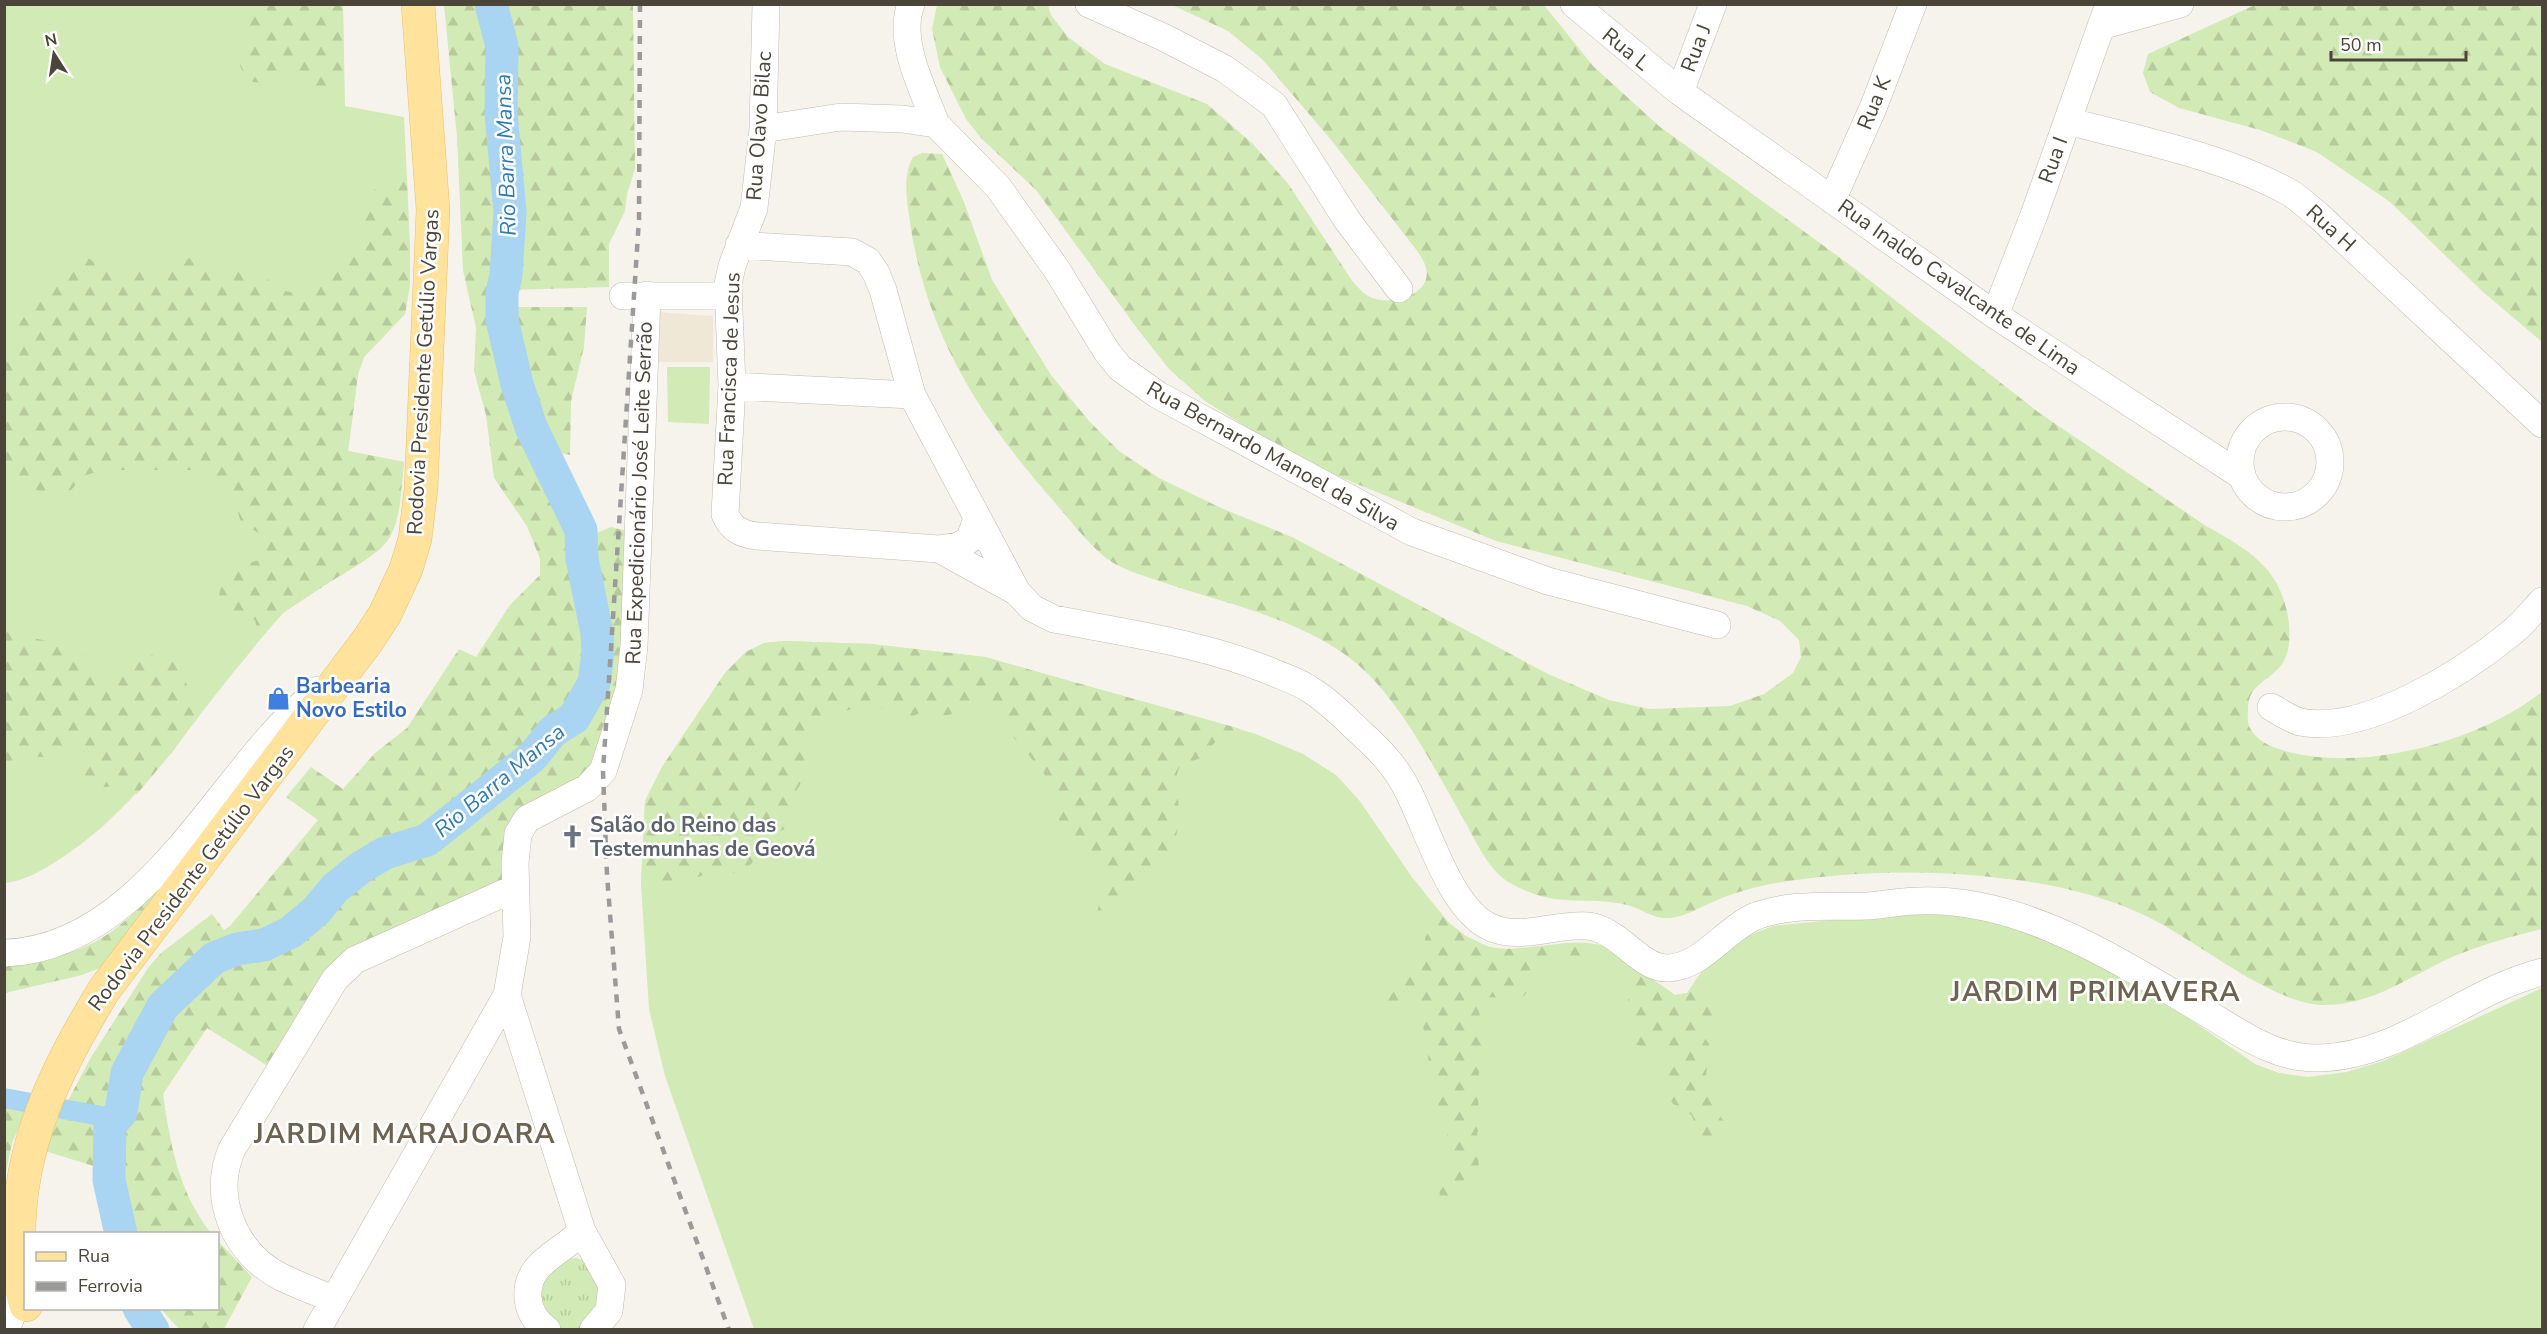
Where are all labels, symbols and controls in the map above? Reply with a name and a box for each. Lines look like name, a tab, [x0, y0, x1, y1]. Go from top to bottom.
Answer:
street label: Rua J	[1674, 20, 1718, 76]
street label: Rua L	[1596, 21, 1656, 77]
north arrow	[24, 24, 84, 84]
scale bar	[2331, 24, 2466, 62]
text: N	[43, 28, 59, 52]
text: 50 m	[2340, 33, 2382, 57]
street label: Rua Olavo Bilac	[740, 50, 778, 202]
street label: Rua K	[1851, 71, 1898, 134]
water label: Rio Barra Mansa	[488, 73, 524, 237]
street label: Rua I	[2032, 133, 2074, 187]
street label: Rua Inaldo Cavalcante de Lima	[1832, 192, 2086, 382]
street label: Rua H	[2300, 198, 2362, 258]
street label: Rodovia Presidente Getúlio Vargas	[400, 208, 446, 536]
street label: Rua Francisca de Jesus	[711, 272, 747, 486]
street label: Rua Expedicionário José Leite Serrão	[619, 321, 659, 665]
street label: Rua Bernardo Manoel da Silva	[1142, 375, 1404, 537]
place label: Barbearia Novo Estilo	[296, 672, 407, 724]
shop icon: Barbearia Novo Estilo	[265, 685, 291, 711]
water label: Rio Barra Mansa	[428, 717, 571, 844]
street label: Rodovia Presidente Getúlio Vargas	[82, 739, 300, 1017]
place label: Salão do Reino das Testemunhas de Geová	[590, 811, 816, 863]
church icon: Salão do Reino das Testemunhas de Geová	[559, 824, 585, 850]
district label: JARDIM PRIMAVERA	[1950, 974, 2241, 1011]
district label: JARDIM MARAJOARA	[253, 1116, 556, 1153]
legend	[24, 1232, 219, 1310]
text: Rua	[78, 1244, 110, 1268]
text: Ferrovia	[78, 1274, 143, 1298]

